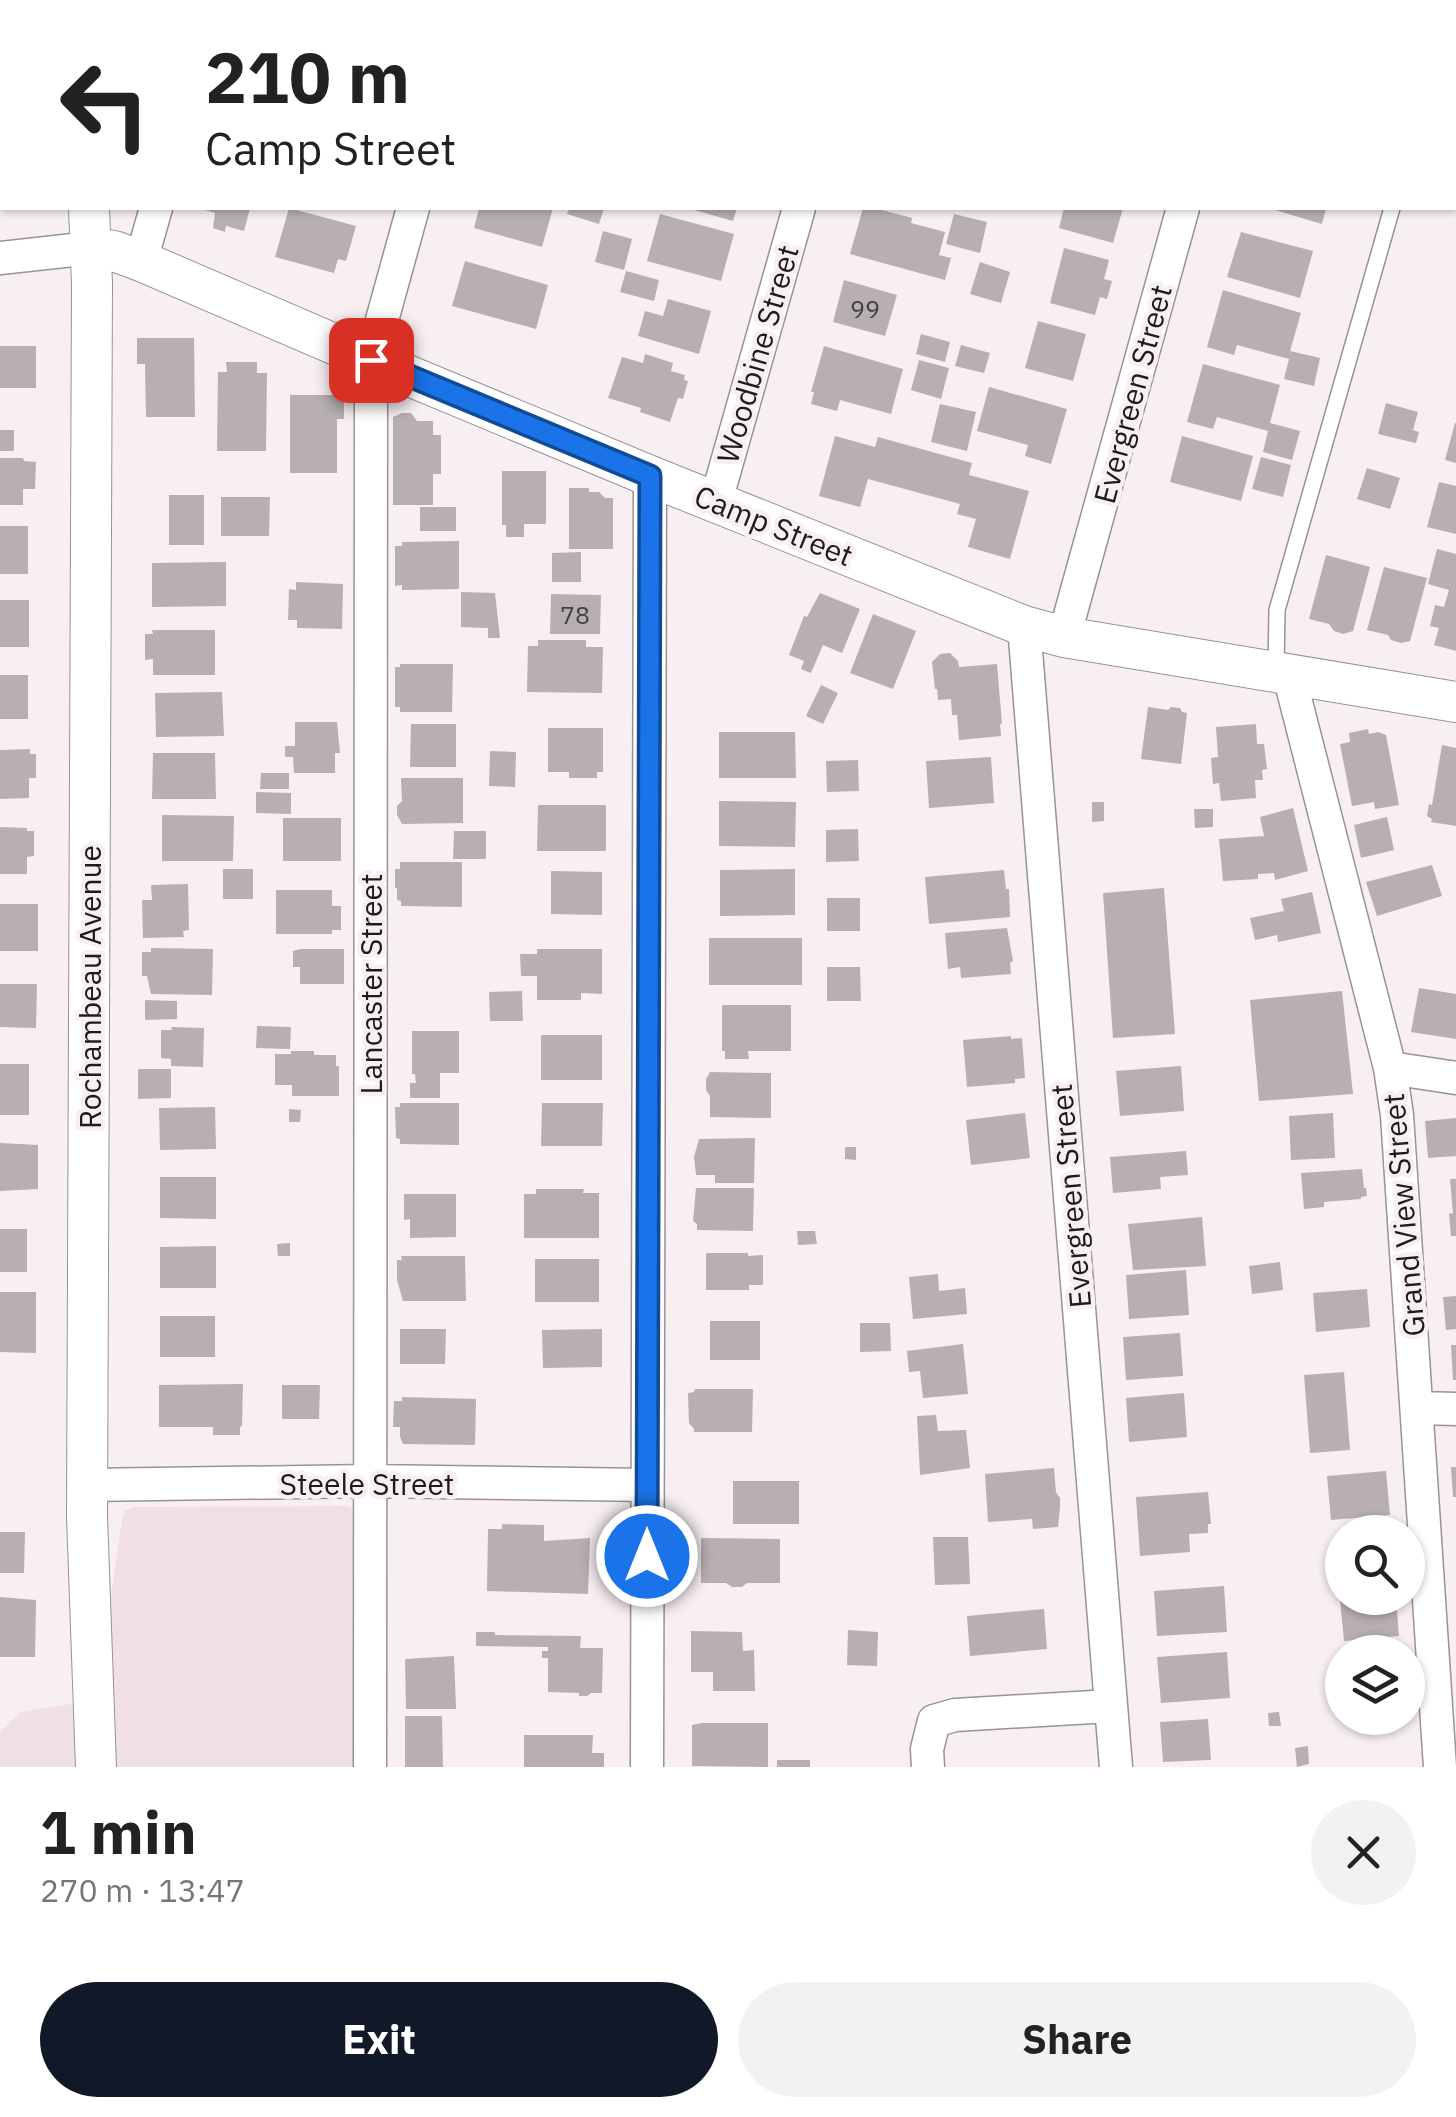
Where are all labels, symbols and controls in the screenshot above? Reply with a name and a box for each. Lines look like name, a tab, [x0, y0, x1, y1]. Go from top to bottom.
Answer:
text: 210 m	[205, 31, 410, 122]
icon: left	[40, 40, 170, 170]
text: Camp Street	[205, 119, 456, 177]
street label: Woodbine Street	[707, 240, 807, 468]
street label: Evergreen Street	[1084, 280, 1180, 508]
house number: 99	[850, 292, 880, 325]
pin	[329, 318, 414, 403]
icon: arrive	[344, 333, 399, 388]
street label: Camp Street	[689, 476, 859, 574]
house number: 78	[560, 598, 590, 631]
street label: Rochambeau Avenue	[70, 845, 109, 1129]
street label: Lancaster Street	[351, 874, 390, 1094]
street label: Evergreen Street	[1041, 1082, 1099, 1310]
street label: Grand View Street	[1373, 1092, 1433, 1338]
street label: Steele Street	[280, 1464, 454, 1503]
position arrow	[595, 1504, 699, 1608]
map controls	[1325, 1515, 1425, 1735]
button: search	[1325, 1515, 1425, 1615]
button: layers	[1325, 1635, 1425, 1735]
text: 1 min	[40, 1792, 197, 1871]
button: close	[1311, 1800, 1416, 1905]
text: 270 m · 13:47	[40, 1869, 245, 1911]
button: Exit	[40, 1982, 718, 2097]
button: Share	[738, 1982, 1416, 2097]

